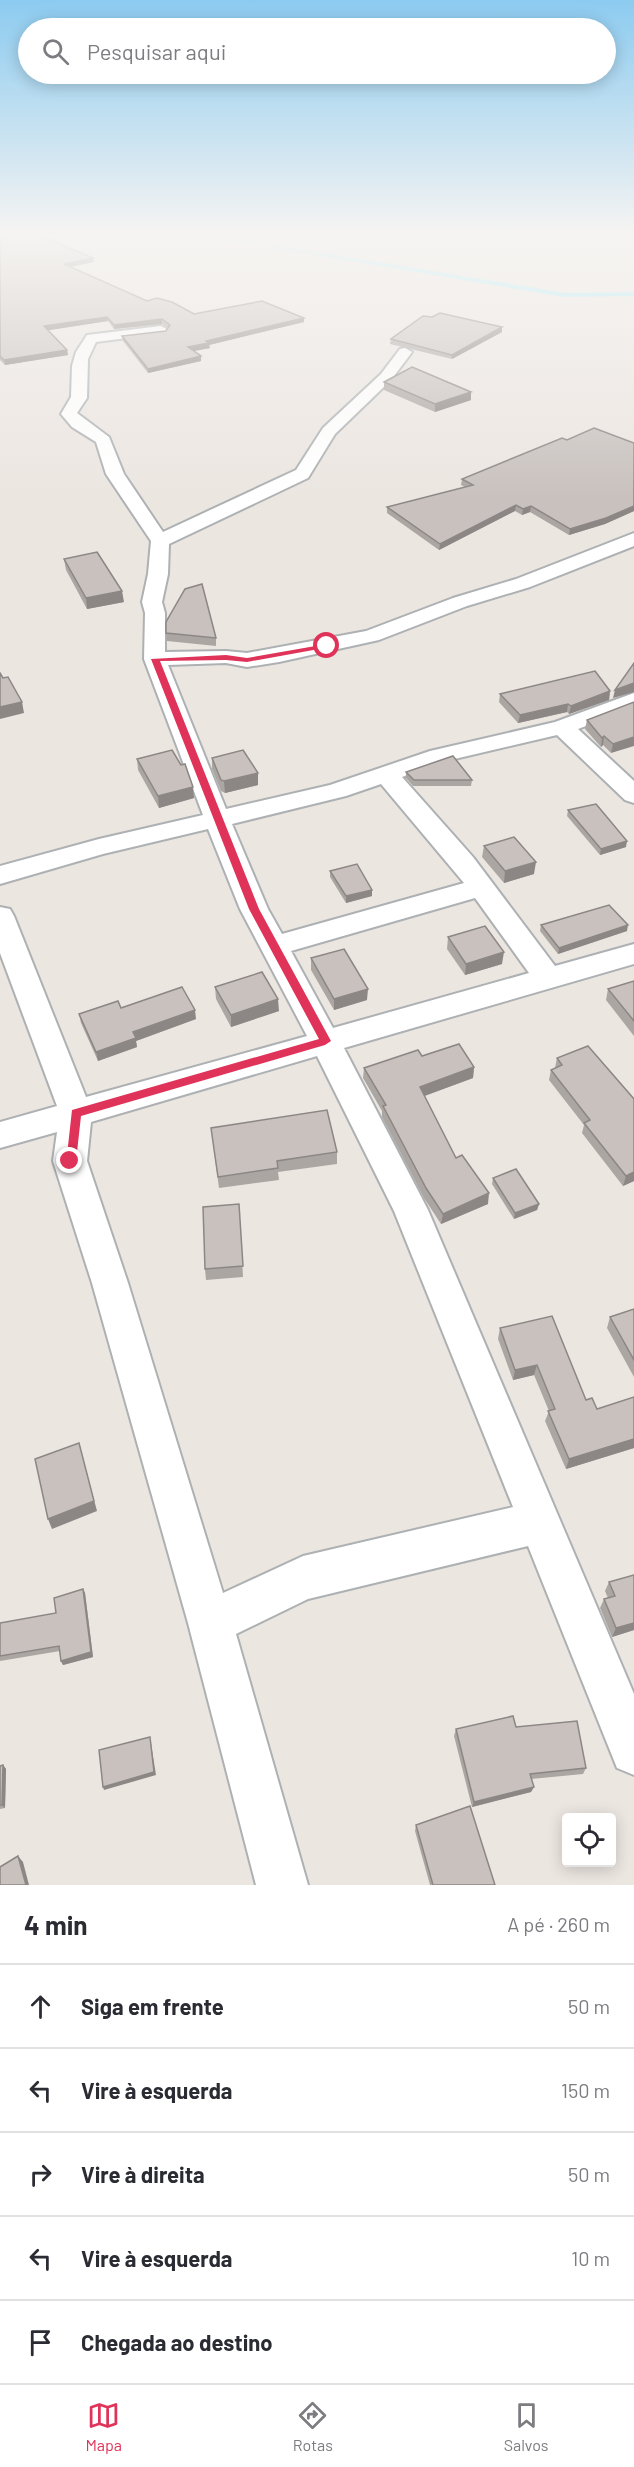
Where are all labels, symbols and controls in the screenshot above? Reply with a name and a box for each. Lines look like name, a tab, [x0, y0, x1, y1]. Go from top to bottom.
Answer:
search box	[18, 18, 616, 84]
icon: search	[39, 35, 72, 68]
text: Pesquisar aqui	[87, 38, 226, 64]
route start	[313, 632, 339, 658]
route end	[56, 1147, 82, 1173]
map controls	[562, 1813, 616, 1867]
button: locate	[562, 1813, 616, 1867]
text: 4 min	[24, 1909, 88, 1940]
text: A pé · 260 m	[507, 1912, 610, 1936]
icon: ahead	[24, 1990, 57, 2023]
text: Siga em frente	[81, 1993, 224, 2019]
text: 50 m	[568, 1994, 610, 2018]
icon: left	[24, 2074, 57, 2107]
text: Vire à esquerda	[81, 2077, 232, 2103]
text: 150 m	[561, 2078, 610, 2102]
icon: right	[24, 2158, 57, 2191]
text: Vire à direita	[81, 2161, 205, 2187]
text: 50 m	[568, 2162, 610, 2186]
icon: left	[24, 2242, 57, 2275]
text: Vire à esquerda	[81, 2245, 232, 2271]
text: 10 m	[571, 2246, 610, 2270]
icon: arrive	[24, 2326, 57, 2359]
text: Chegada ao destino	[81, 2329, 272, 2355]
tab: Mapa	[85, 2399, 122, 2454]
tab: Rotas	[293, 2399, 333, 2454]
tab: Salvos	[504, 2399, 549, 2454]

